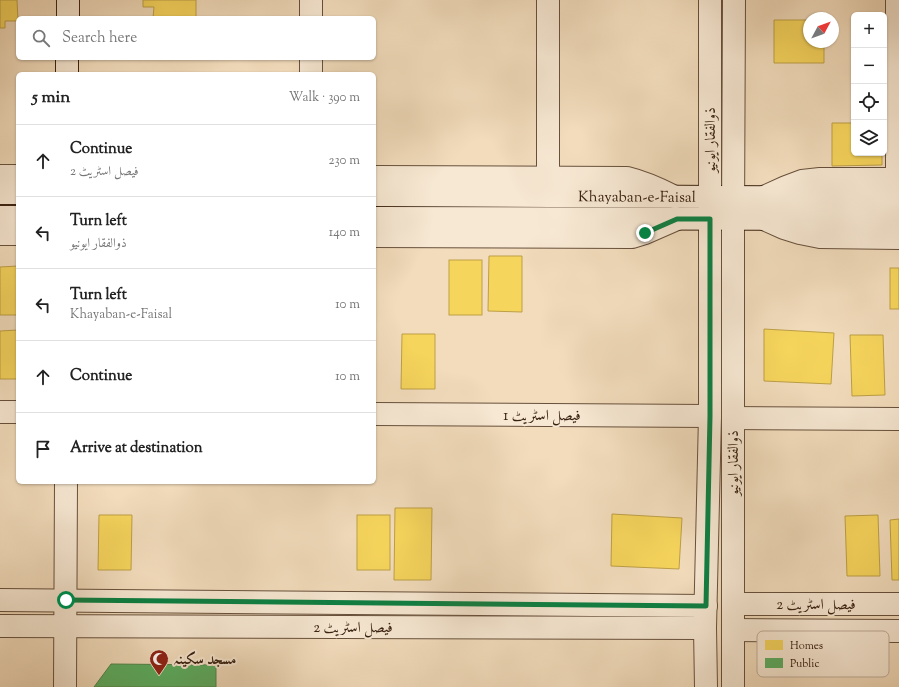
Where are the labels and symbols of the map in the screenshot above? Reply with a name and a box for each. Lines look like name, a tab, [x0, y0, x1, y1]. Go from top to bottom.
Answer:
north arrow	[803, 12, 839, 48]
street label: ذوالفقار ایونیو	[701, 107, 722, 175]
street label: Khayaban-e-Faisal	[578, 187, 696, 209]
route end	[636, 224, 654, 242]
street label: فیصل اسٹریٹ 1	[503, 406, 581, 427]
street label: ذوالفقار ایونیو	[724, 430, 745, 498]
route start	[57, 591, 75, 609]
street label: فیصل اسٹریٹ 2	[776, 595, 856, 616]
street label: فیصل اسٹریٹ 2	[313, 618, 393, 639]
legend	[757, 631, 889, 677]
text: Homes	[790, 638, 823, 654]
mosque icon: مسجد سکینہ	[148, 648, 170, 676]
place label: مسجد سکینہ	[173, 650, 237, 671]
text: Public	[790, 656, 819, 672]

